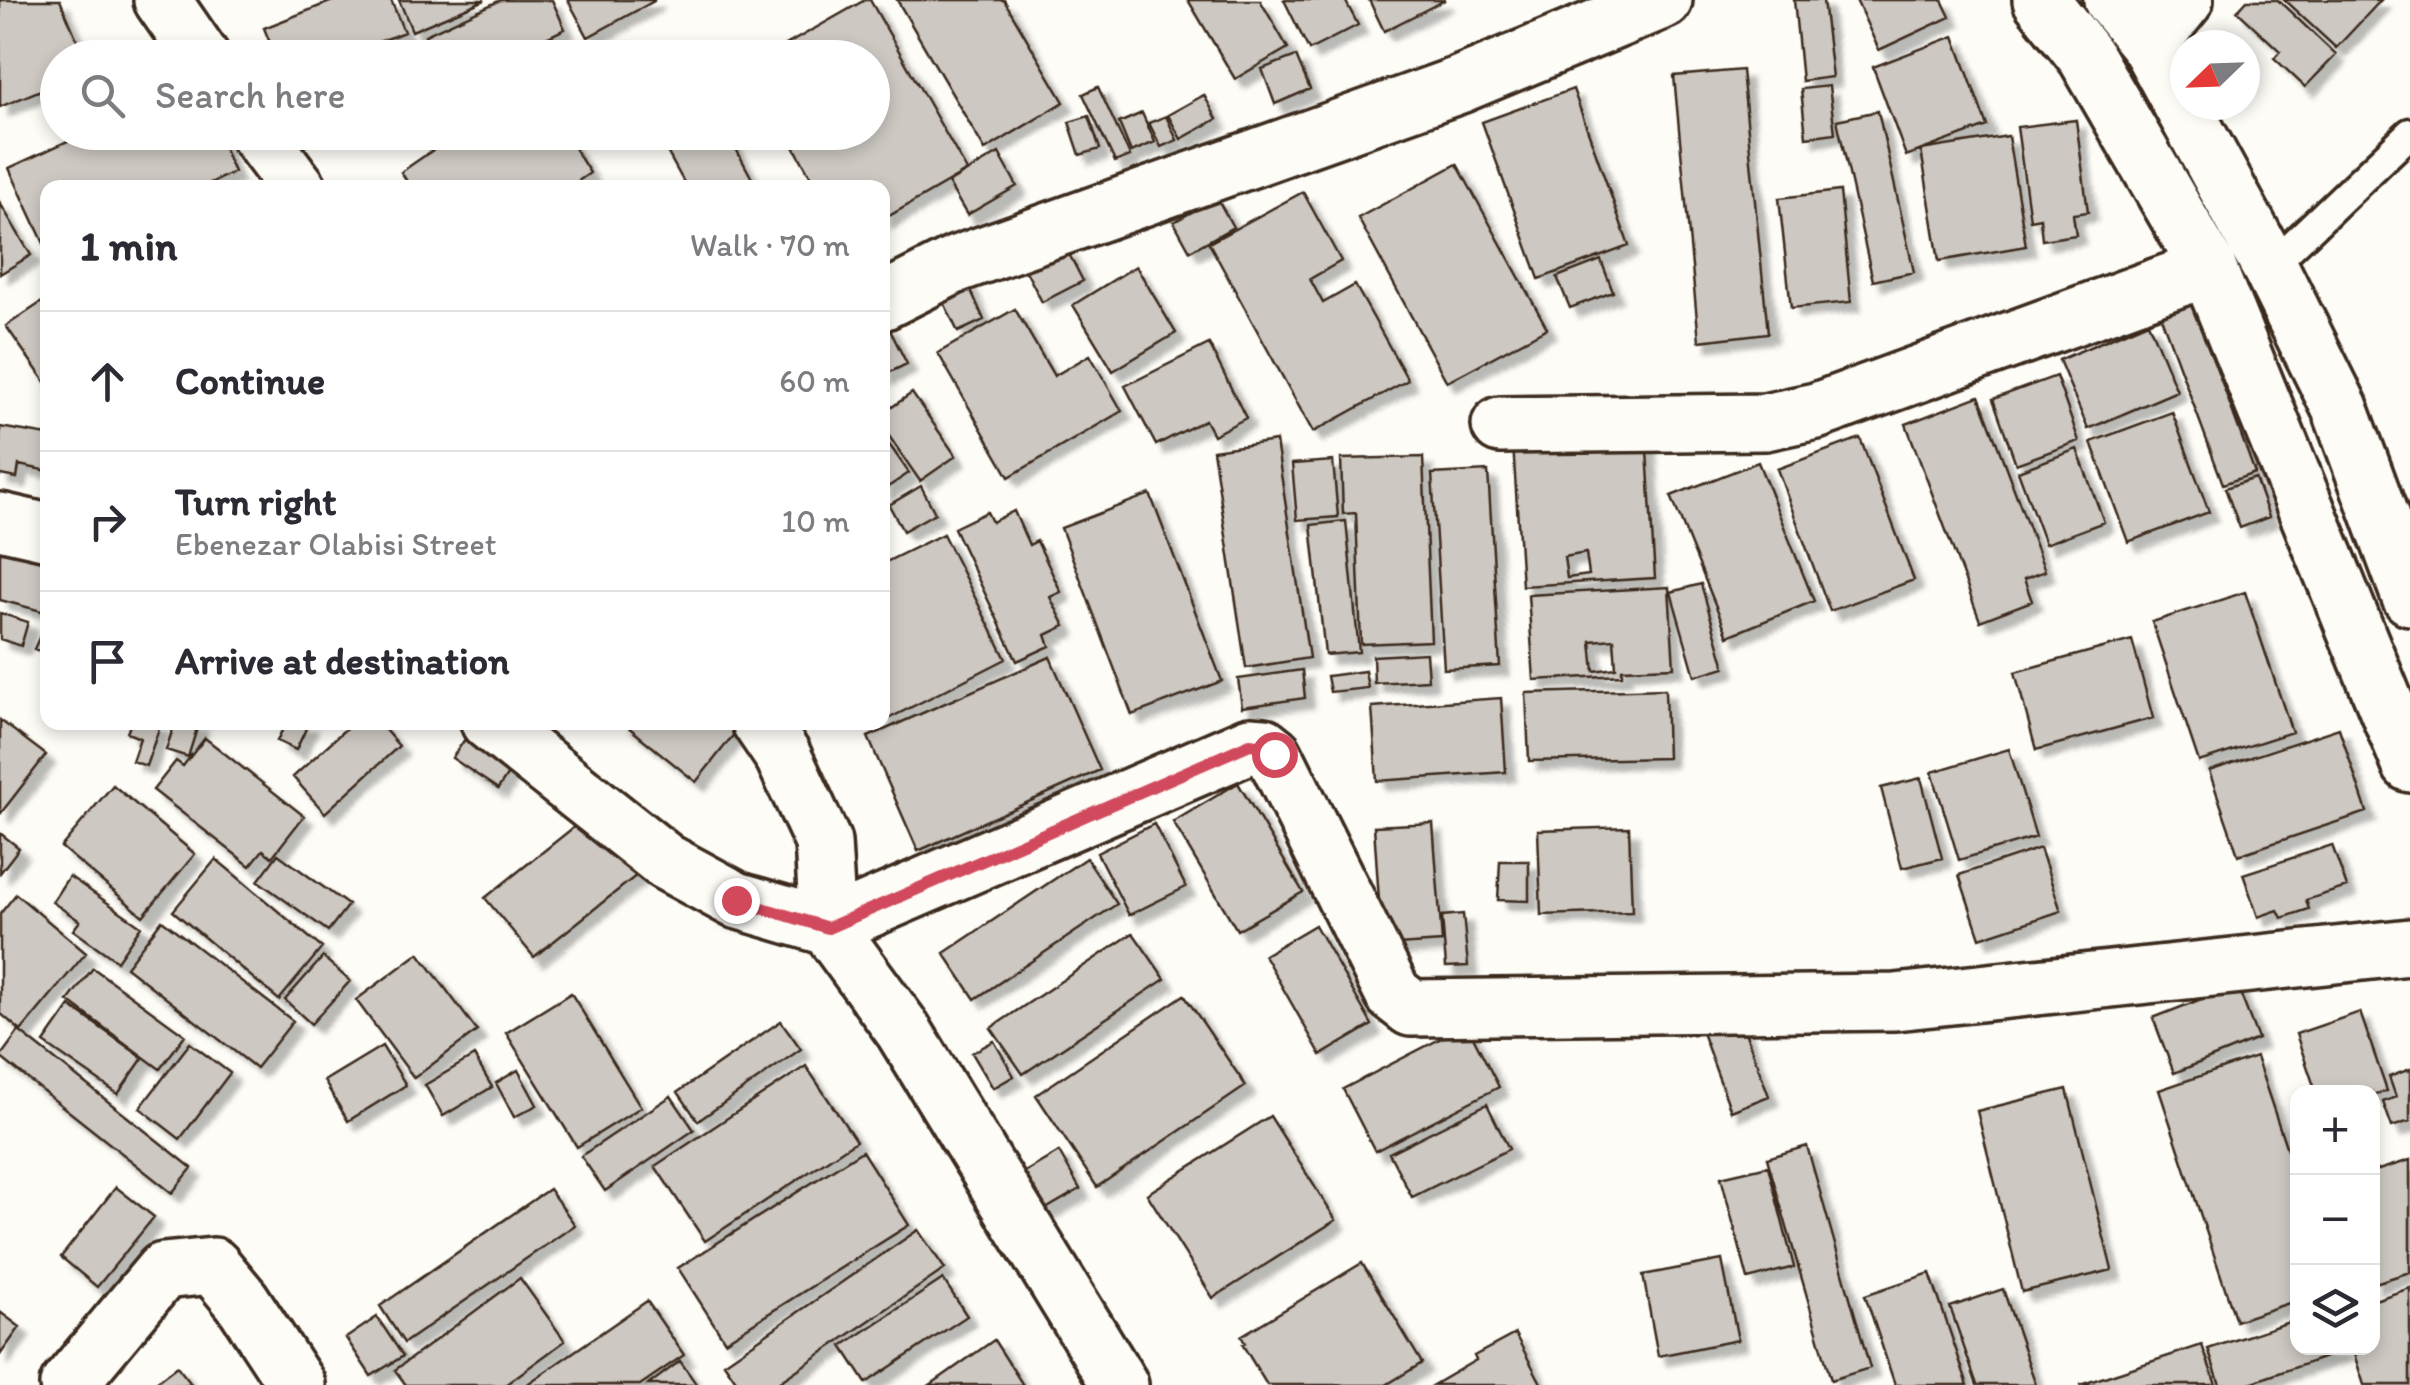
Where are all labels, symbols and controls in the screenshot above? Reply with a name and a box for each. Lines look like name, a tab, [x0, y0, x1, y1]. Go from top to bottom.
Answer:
north arrow	[2170, 30, 2260, 120]
search box	[40, 40, 890, 150]
icon: search	[75, 68, 130, 123]
text: Search here	[155, 72, 346, 118]
text: 1 min	[80, 220, 177, 271]
text: Walk · 70 m	[690, 226, 850, 264]
icon: ahead	[80, 354, 135, 409]
text: Continue	[175, 358, 325, 404]
text: 60 m	[779, 362, 850, 400]
text: Turn right	[175, 479, 337, 525]
icon: right	[80, 494, 135, 549]
text: 10 m	[781, 502, 850, 540]
text: Ebenezar Olabisi Street	[175, 525, 497, 563]
icon: arrive	[80, 634, 135, 689]
text: Arrive at destination	[175, 638, 510, 684]
route start	[1252, 732, 1298, 778]
route end	[714, 878, 760, 924]
map controls	[2290, 1085, 2380, 1355]
button: +	[2290, 1085, 2380, 1175]
button: −	[2290, 1175, 2380, 1265]
button: layers	[2290, 1265, 2380, 1355]

